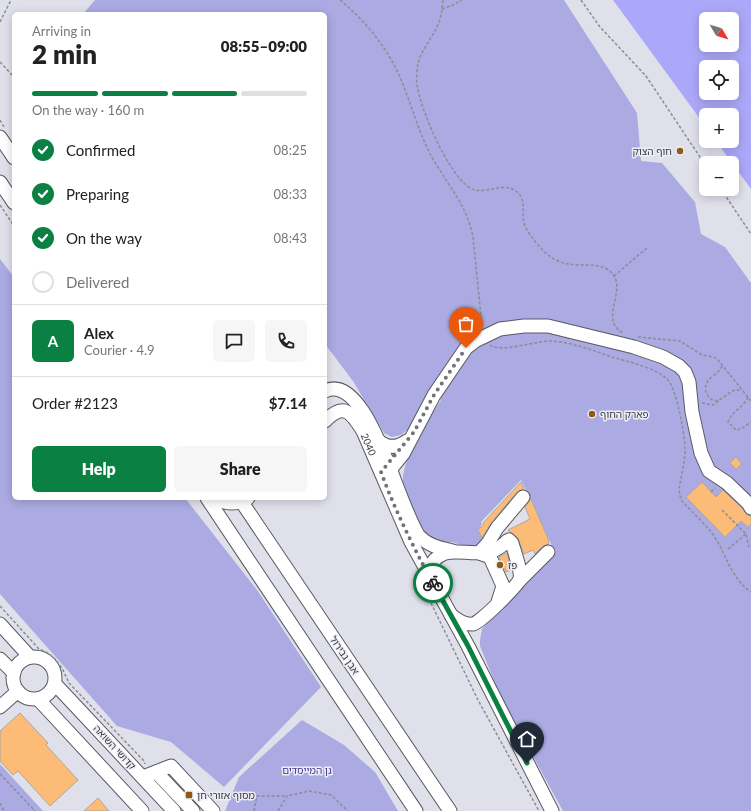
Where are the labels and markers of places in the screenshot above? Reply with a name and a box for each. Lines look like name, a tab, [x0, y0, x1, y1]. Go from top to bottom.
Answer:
place label: חוף הצוק	[632, 145, 672, 157]
marker: חוף הצוק	[675, 146, 685, 156]
pin	[449, 307, 483, 348]
place label: פארק החוף	[600, 408, 649, 420]
marker: פארק החוף	[587, 409, 597, 419]
place label: פז	[508, 559, 517, 571]
marker: פז	[495, 560, 505, 570]
pin	[510, 722, 544, 763]
place label: מסוף אזורי חן	[197, 789, 255, 801]
marker: מסוף אזורי חן	[184, 790, 194, 800]

